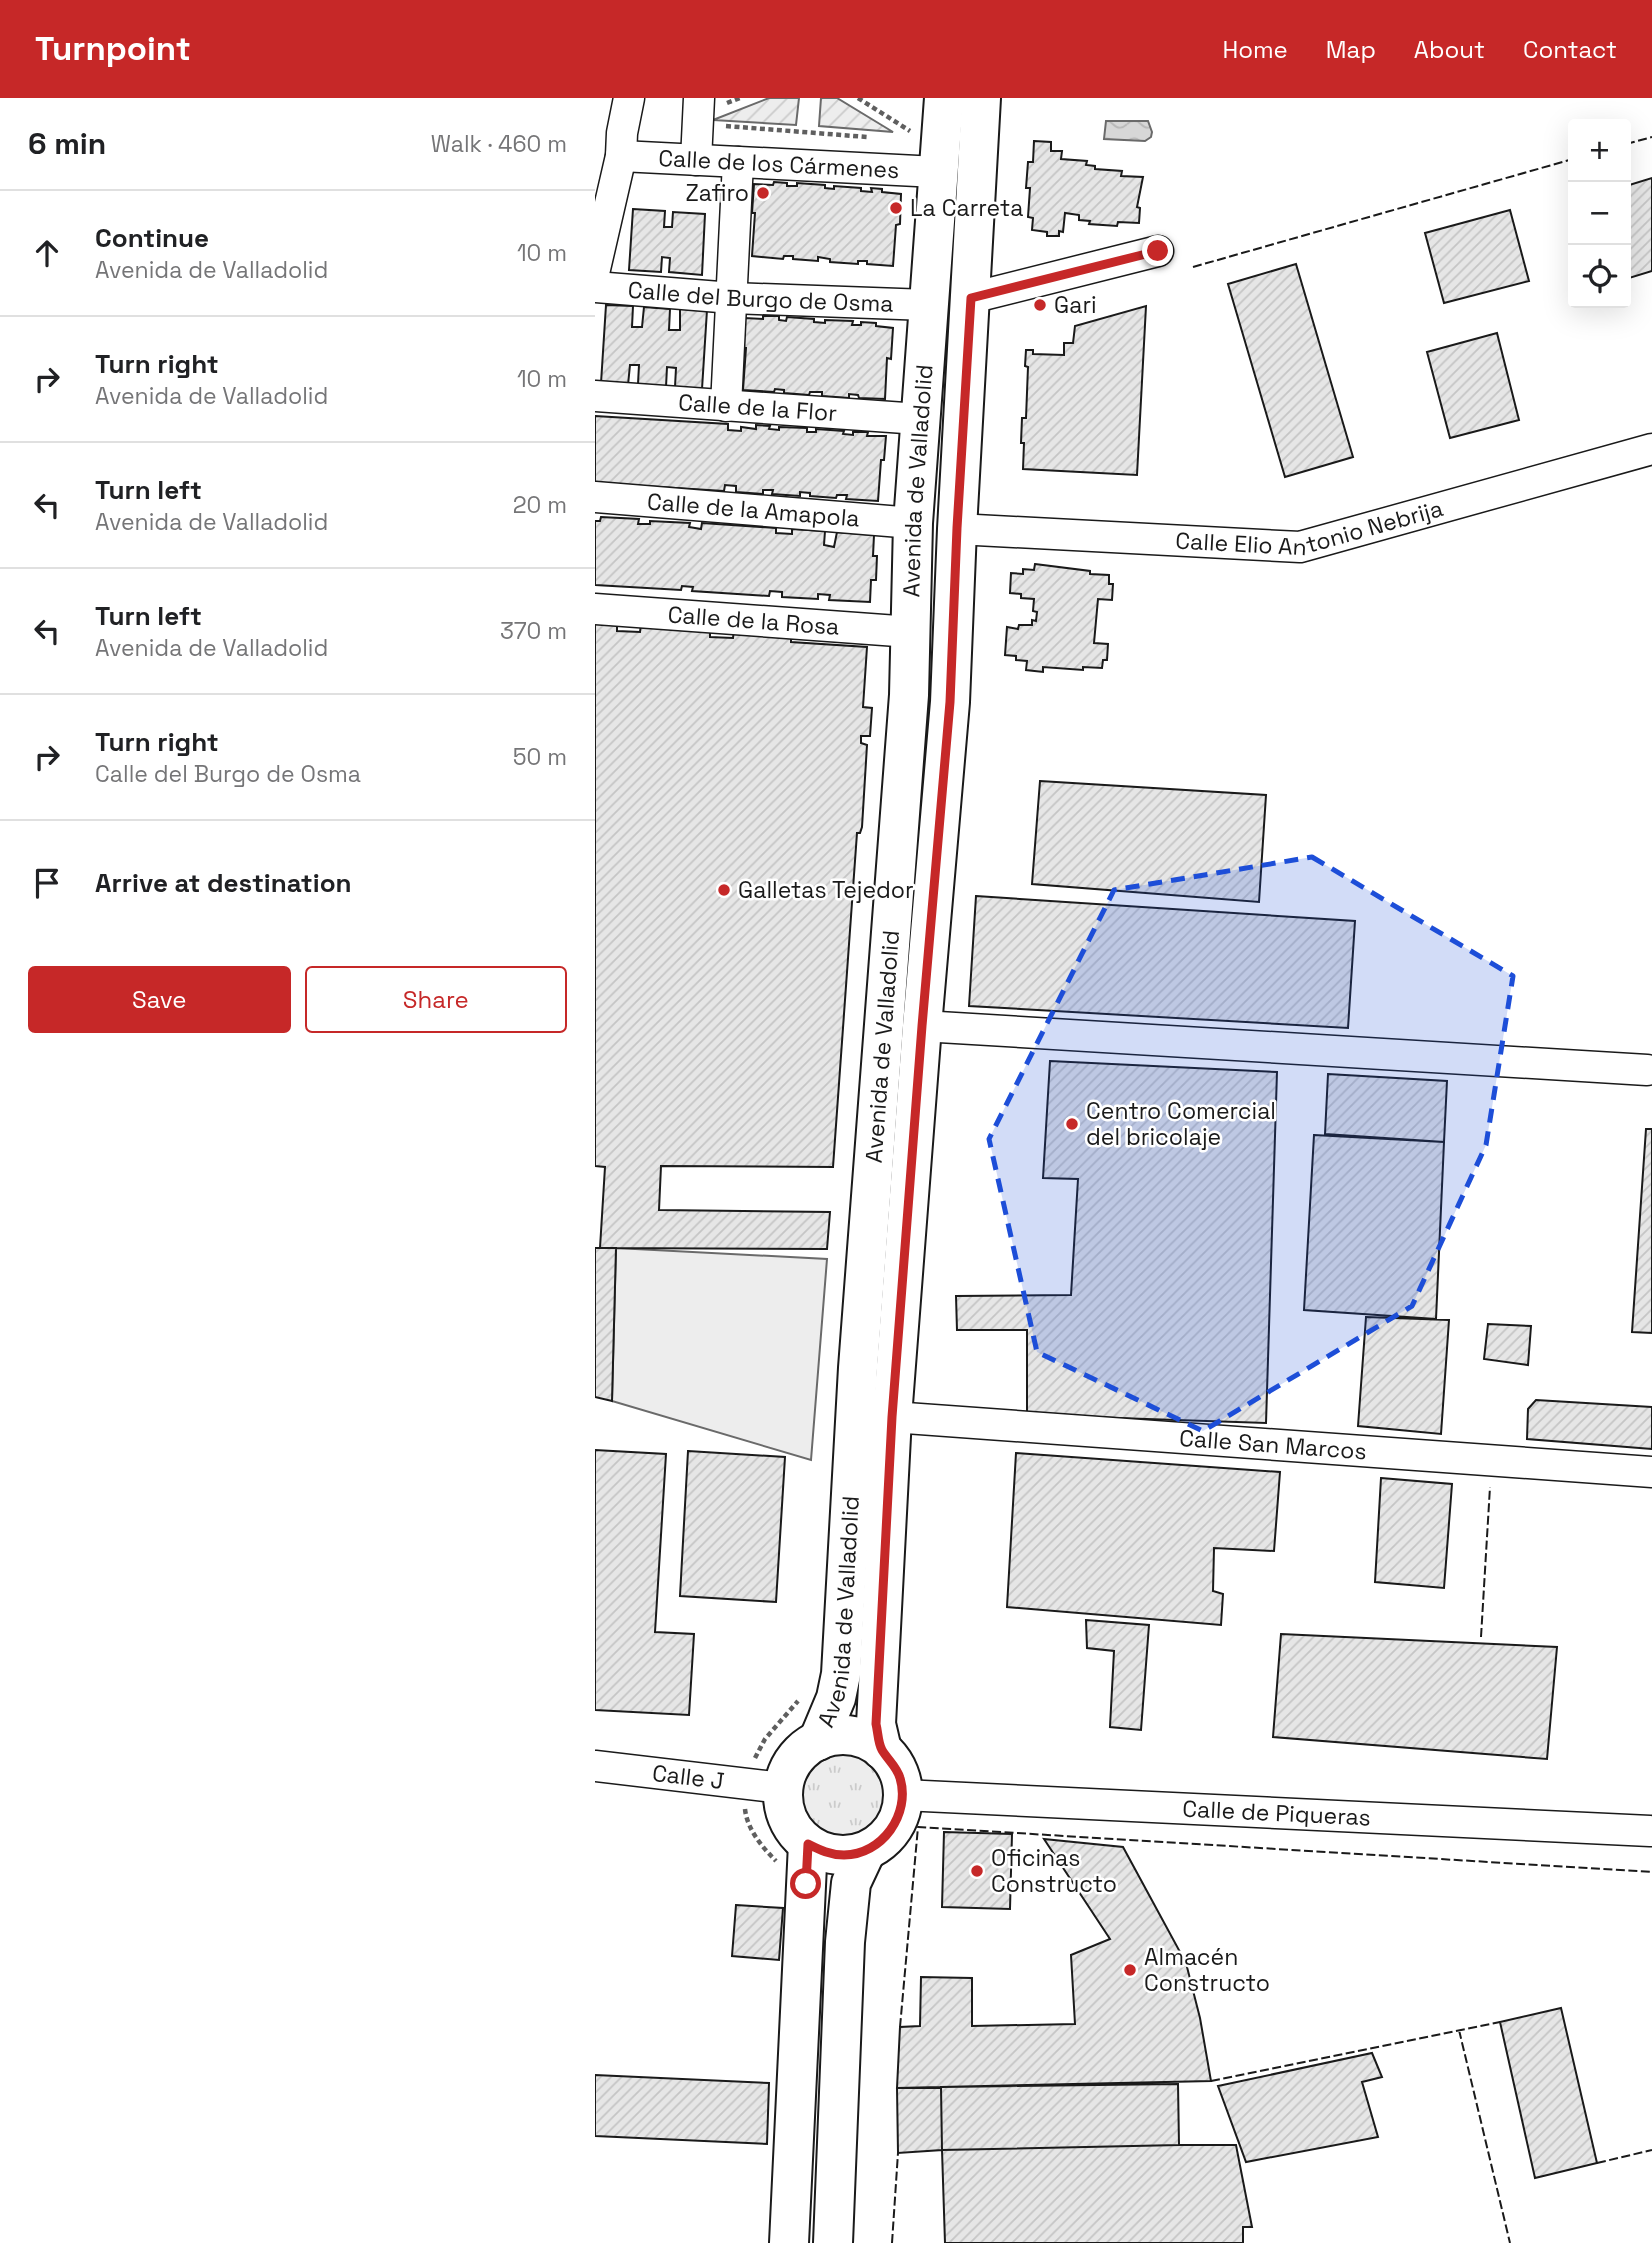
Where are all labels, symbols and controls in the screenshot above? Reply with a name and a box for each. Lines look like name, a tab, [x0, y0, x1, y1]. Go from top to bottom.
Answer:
text: Turnpoint	[35, 28, 191, 70]
text: Home	[1222, 34, 1288, 65]
text: Map	[1326, 34, 1376, 65]
text: About	[1414, 34, 1485, 65]
text: Contact	[1523, 34, 1617, 65]
map controls	[1568, 119, 1631, 308]
button: +	[1568, 119, 1631, 182]
text: 6 min	[28, 124, 106, 163]
text: Walk · 460 m	[431, 129, 567, 159]
street label: Calle de los Cármenes	[658, 143, 900, 185]
place label: Zafiro	[686, 178, 749, 208]
button: −	[1568, 182, 1631, 245]
marker: Zafiro	[755, 185, 771, 201]
place label: La Carreta	[910, 193, 1024, 223]
marker: La Carreta	[888, 200, 904, 216]
text: Continue	[95, 221, 209, 255]
icon: ahead	[28, 234, 66, 272]
route end	[1142, 235, 1173, 266]
text: 10 m	[517, 238, 567, 268]
button: locate	[1568, 245, 1631, 308]
text: Avenida de Valladolid	[95, 255, 328, 285]
street label: Calle del Burgo de Osma	[627, 275, 894, 319]
place label: Gari	[1054, 290, 1097, 320]
marker: Gari	[1032, 297, 1048, 313]
text: Turn right	[95, 347, 219, 381]
icon: right	[28, 360, 66, 398]
street label: Avenida de Valladolid	[896, 363, 940, 598]
text: 10 m	[517, 364, 567, 394]
text: Avenida de Valladolid	[95, 381, 328, 411]
street label: Calle de la Flor	[677, 387, 838, 428]
text: Turn left	[95, 473, 202, 507]
icon: left	[28, 486, 66, 524]
street label: Calle de la Amapola	[646, 486, 861, 534]
text: 20 m	[513, 490, 567, 520]
street label: Calle Elio Antonio Nebrija	[1175, 493, 1446, 562]
text: Avenida de Valladolid	[95, 507, 328, 537]
text: Turn left	[95, 599, 202, 633]
street label: Calle de la Rosa	[667, 599, 840, 642]
icon: left	[28, 612, 66, 650]
text: 370 m	[500, 616, 567, 646]
text: Avenida de Valladolid	[95, 633, 328, 663]
text: Turn right	[95, 725, 219, 759]
icon: right	[28, 738, 66, 776]
text: 50 m	[513, 742, 567, 772]
text: Calle del Burgo de Osma	[95, 759, 361, 789]
icon: arrive	[28, 864, 66, 902]
text: Arrive at destination	[95, 866, 352, 900]
place label: Galletas Tejedor	[738, 875, 914, 905]
marker: Galletas Tejedor	[716, 882, 732, 898]
street label: Avenida de Valladolid	[859, 929, 906, 1164]
button: Save	[28, 966, 291, 1033]
button: Share	[305, 966, 567, 1033]
place label: Centro Comercial del bricolaje	[1086, 1096, 1276, 1152]
marker: Centro Comercial del bricolaje	[1064, 1116, 1080, 1132]
street label: Calle San Marcos	[1178, 1423, 1368, 1466]
street label: Avenida de Valladolid	[810, 1495, 866, 1732]
street label: Calle J	[651, 1758, 726, 1796]
street label: Calle de Piqueras	[1182, 1793, 1372, 1833]
place label: Oficinas Constructo	[991, 1843, 1117, 1899]
marker: Oficinas Constructo	[969, 1863, 985, 1879]
route start	[790, 1868, 821, 1899]
place label: Almacén Constructo	[1144, 1942, 1270, 1998]
marker: Almacén Constructo	[1122, 1962, 1138, 1978]

